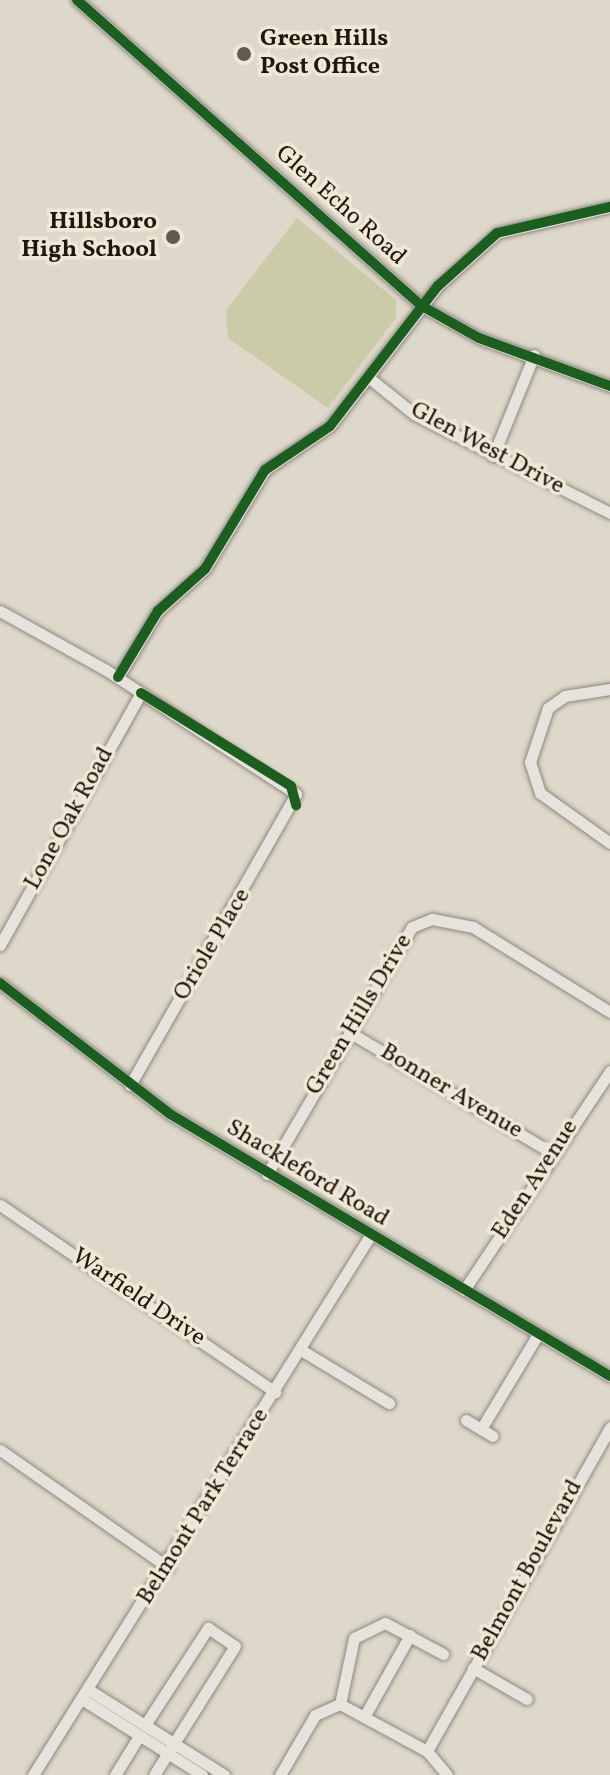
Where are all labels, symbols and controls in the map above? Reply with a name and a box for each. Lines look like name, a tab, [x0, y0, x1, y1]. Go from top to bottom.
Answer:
place label: Green Hills Post Office	[260, 26, 388, 82]
marker: Green Hills Post Office	[235, 45, 253, 63]
street label: Glen Echo Road	[269, 140, 411, 272]
place label: Hillsboro High School	[21, 209, 157, 265]
marker: Hillsboro High School	[164, 228, 182, 246]
street label: Glen West Drive	[405, 396, 569, 502]
street label: Lone Oak Road	[19, 743, 121, 895]
street label: Oriole Place	[168, 884, 258, 1006]
street label: Green Hills Drive	[301, 929, 419, 1101]
street label: Bonner Avenue	[375, 1038, 527, 1146]
street label: Shackleford Road	[220, 1114, 394, 1234]
street label: Eden Avenue	[487, 1115, 585, 1245]
street label: Warfield Drive	[66, 1243, 210, 1353]
street label: Belmont Park Terrace	[132, 1403, 276, 1611]
street label: Belmont Boulevard	[466, 1475, 590, 1667]

